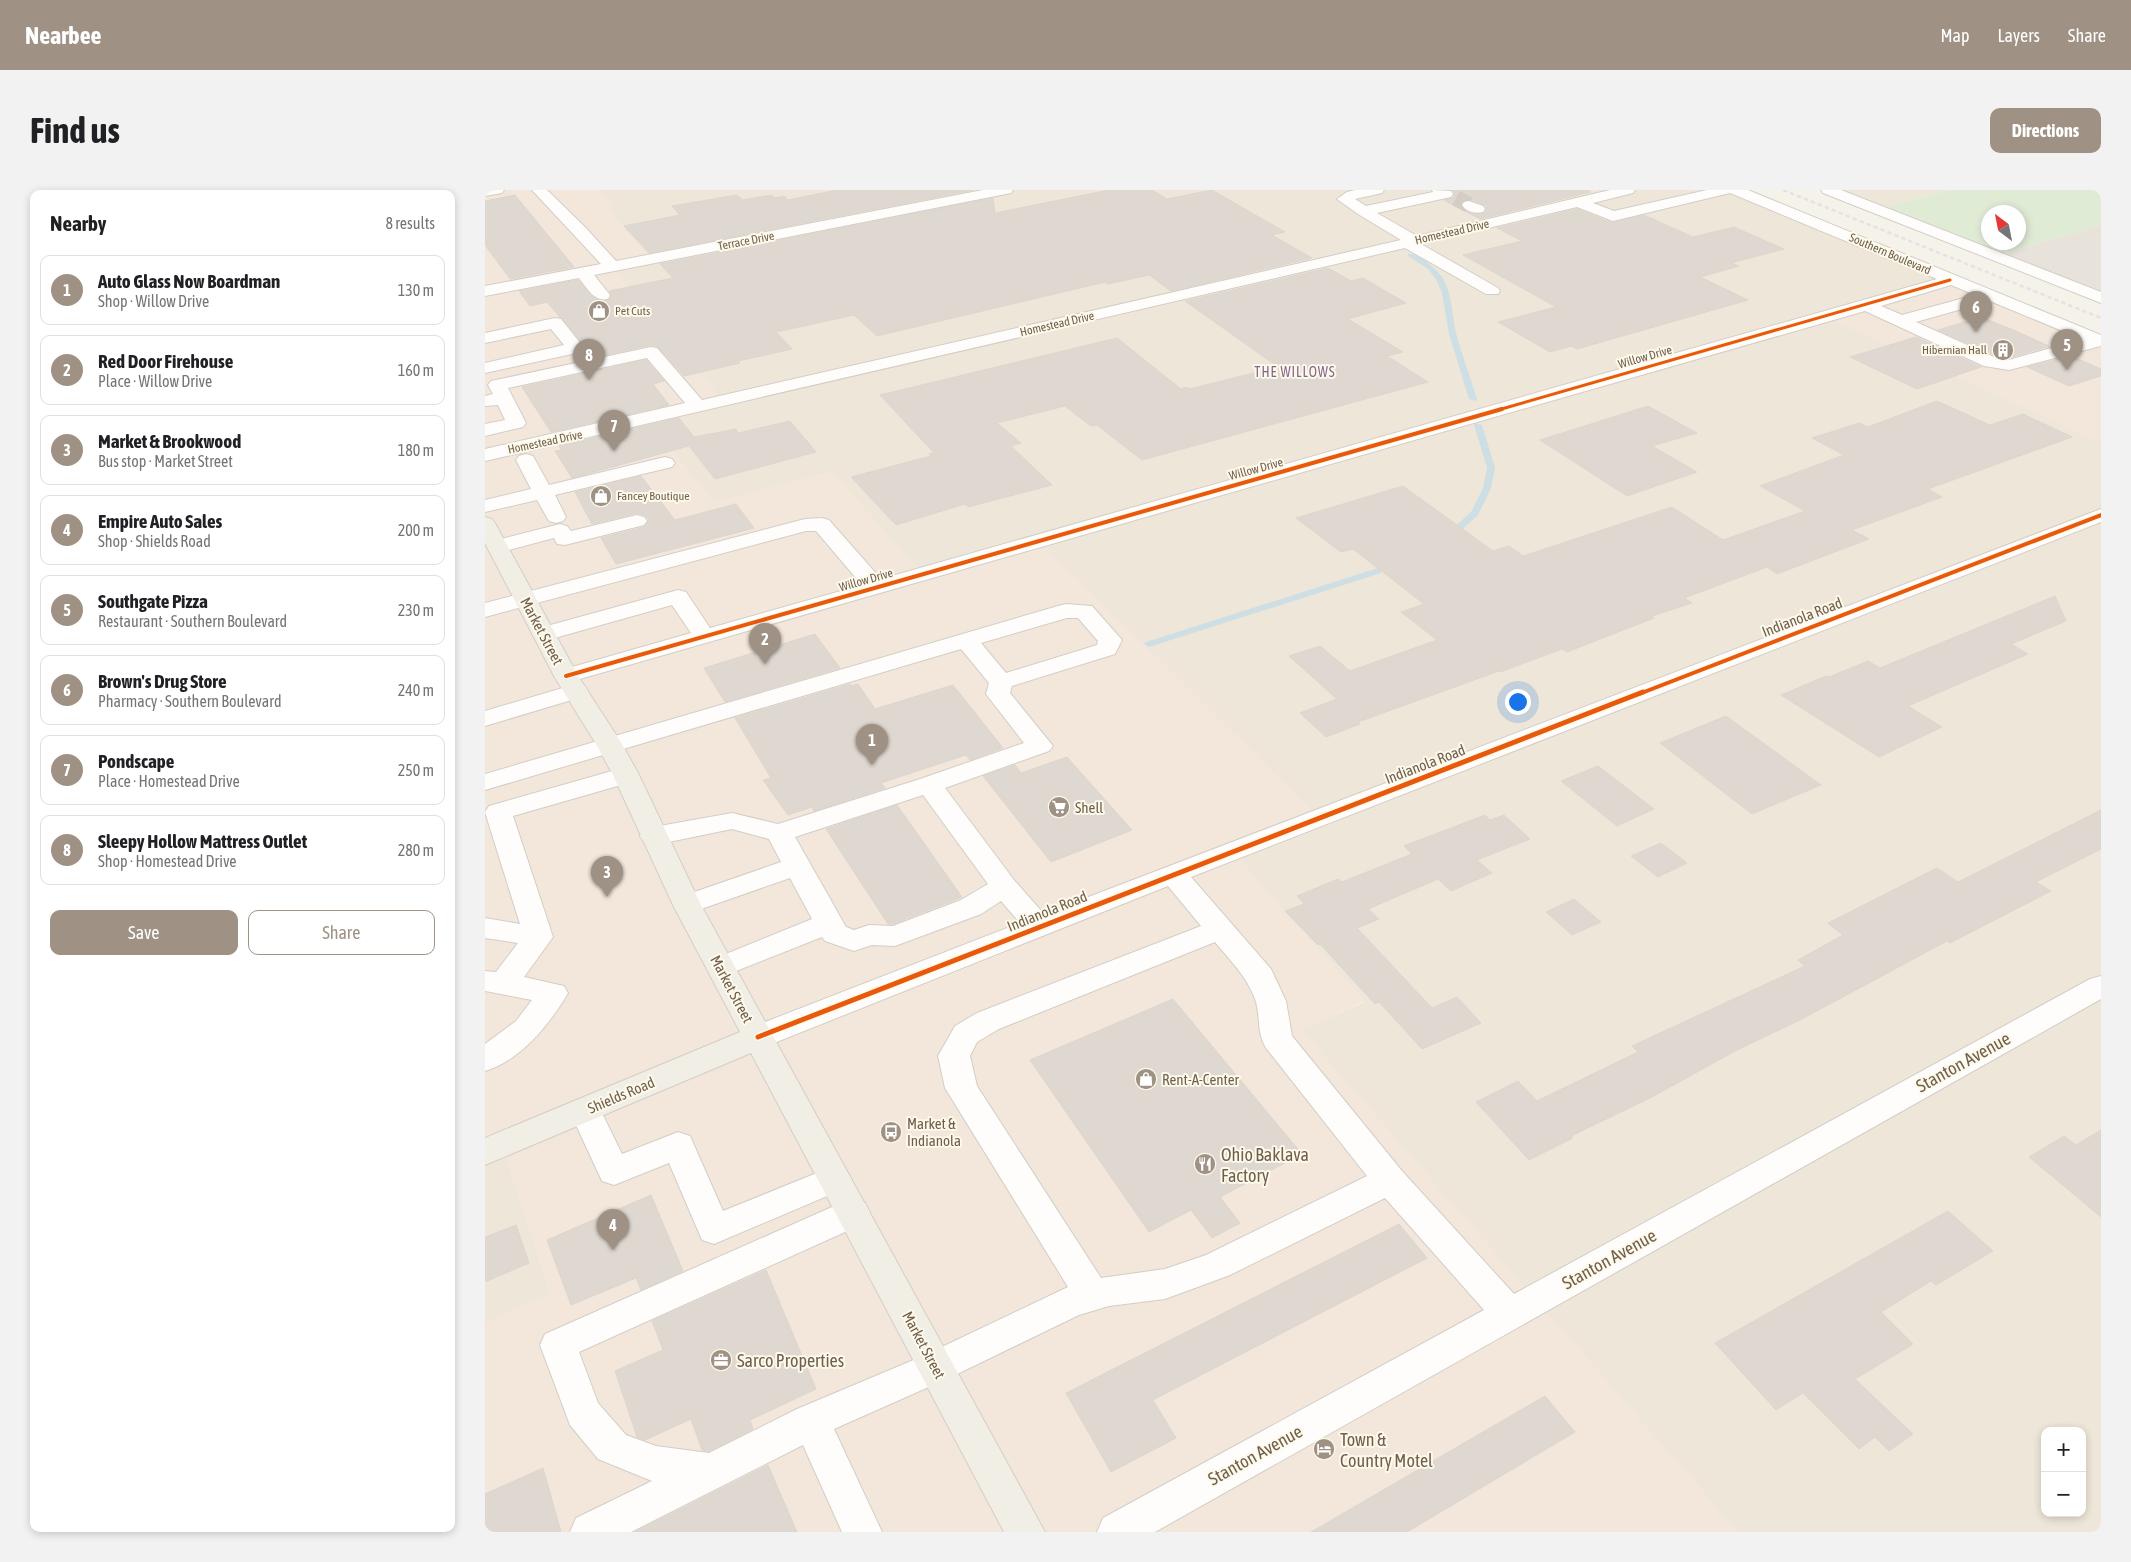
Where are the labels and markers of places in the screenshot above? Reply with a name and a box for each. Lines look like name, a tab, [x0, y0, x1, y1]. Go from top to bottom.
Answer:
pin: 6	[1960, 291, 1992, 332]
shop icon: Pet Cuts	[587, 299, 611, 323]
place label: Pet Cuts	[615, 304, 650, 318]
pin: 5	[2051, 329, 2083, 370]
building icon: Hibernian Hall	[1991, 338, 2015, 362]
pin: 8	[573, 339, 605, 380]
place label: Hibernian Hall	[1922, 343, 1988, 357]
pin: 7	[598, 410, 630, 451]
shop icon: Fancey Boutique	[589, 484, 613, 508]
place label: Fancey Boutique	[617, 489, 690, 503]
pin: 2	[749, 623, 781, 664]
pin: 1	[856, 724, 888, 765]
supermarket icon: Shell	[1047, 795, 1071, 819]
place label: Shell	[1075, 799, 1103, 816]
pin: 3	[591, 856, 623, 897]
shop icon: Rent-A-Center	[1134, 1067, 1158, 1091]
place label: Rent-A-Center	[1162, 1071, 1240, 1088]
place label: Market & Indianola	[907, 1115, 961, 1149]
bus stop icon: Market & Indianola	[879, 1120, 903, 1144]
place label: Ohio Baklava Factory	[1221, 1144, 1309, 1186]
restaurant icon: Ohio Baklava Factory	[1193, 1152, 1217, 1176]
pin: 4	[597, 1209, 629, 1250]
office icon: Sarco Properties	[709, 1348, 733, 1372]
place label: Sarco Properties	[737, 1350, 844, 1371]
place label: Town & Country Motel	[1340, 1429, 1433, 1471]
hotel icon: Town & Country Motel	[1312, 1437, 1336, 1461]

